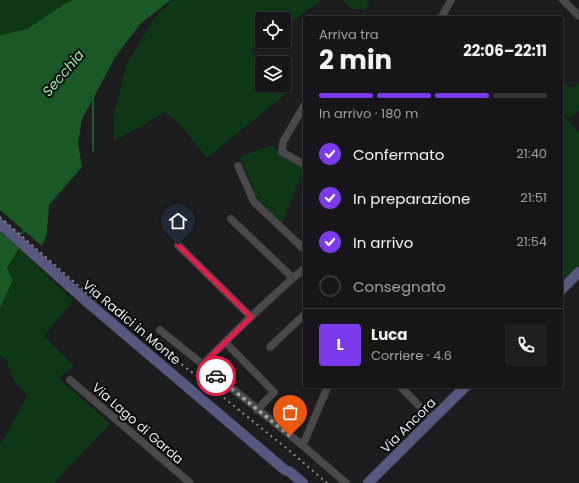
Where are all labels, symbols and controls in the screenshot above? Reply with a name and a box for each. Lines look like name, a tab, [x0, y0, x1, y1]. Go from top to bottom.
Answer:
map controls	[255, 12, 291, 92]
button: locate	[255, 12, 291, 48]
text: Arriva tra	[319, 25, 379, 44]
text: 22:06–22:11	[463, 40, 547, 61]
text: 2 min	[319, 42, 392, 78]
water label: Secchia	[37, 45, 89, 101]
button: layers	[255, 56, 291, 92]
text: In arrivo · 180 m	[319, 104, 418, 123]
icon: check	[319, 143, 341, 165]
text: Confermato	[353, 144, 444, 165]
text: 21:40	[516, 144, 547, 163]
icon: check	[319, 187, 341, 209]
text: In preparazione	[353, 188, 470, 209]
text: 21:51	[520, 188, 547, 207]
pin	[161, 204, 195, 245]
icon: home	[167, 210, 189, 232]
icon: check	[319, 231, 341, 253]
text: In arrivo	[353, 232, 413, 253]
text: 21:54	[516, 232, 547, 251]
street label: Via Radici in Monte	[78, 276, 185, 369]
text: Consegnato	[353, 276, 446, 297]
text: Luca	[371, 324, 408, 345]
button: phone	[505, 324, 547, 366]
text: L	[336, 334, 344, 355]
text: Corriere · 4.6	[371, 346, 452, 365]
courier	[196, 356, 236, 396]
icon: car	[205, 365, 227, 387]
street label: Via Lago di Garda	[88, 378, 188, 469]
street label: Via Ancora	[376, 393, 440, 457]
pin	[273, 395, 307, 436]
icon: bag	[279, 401, 301, 423]

